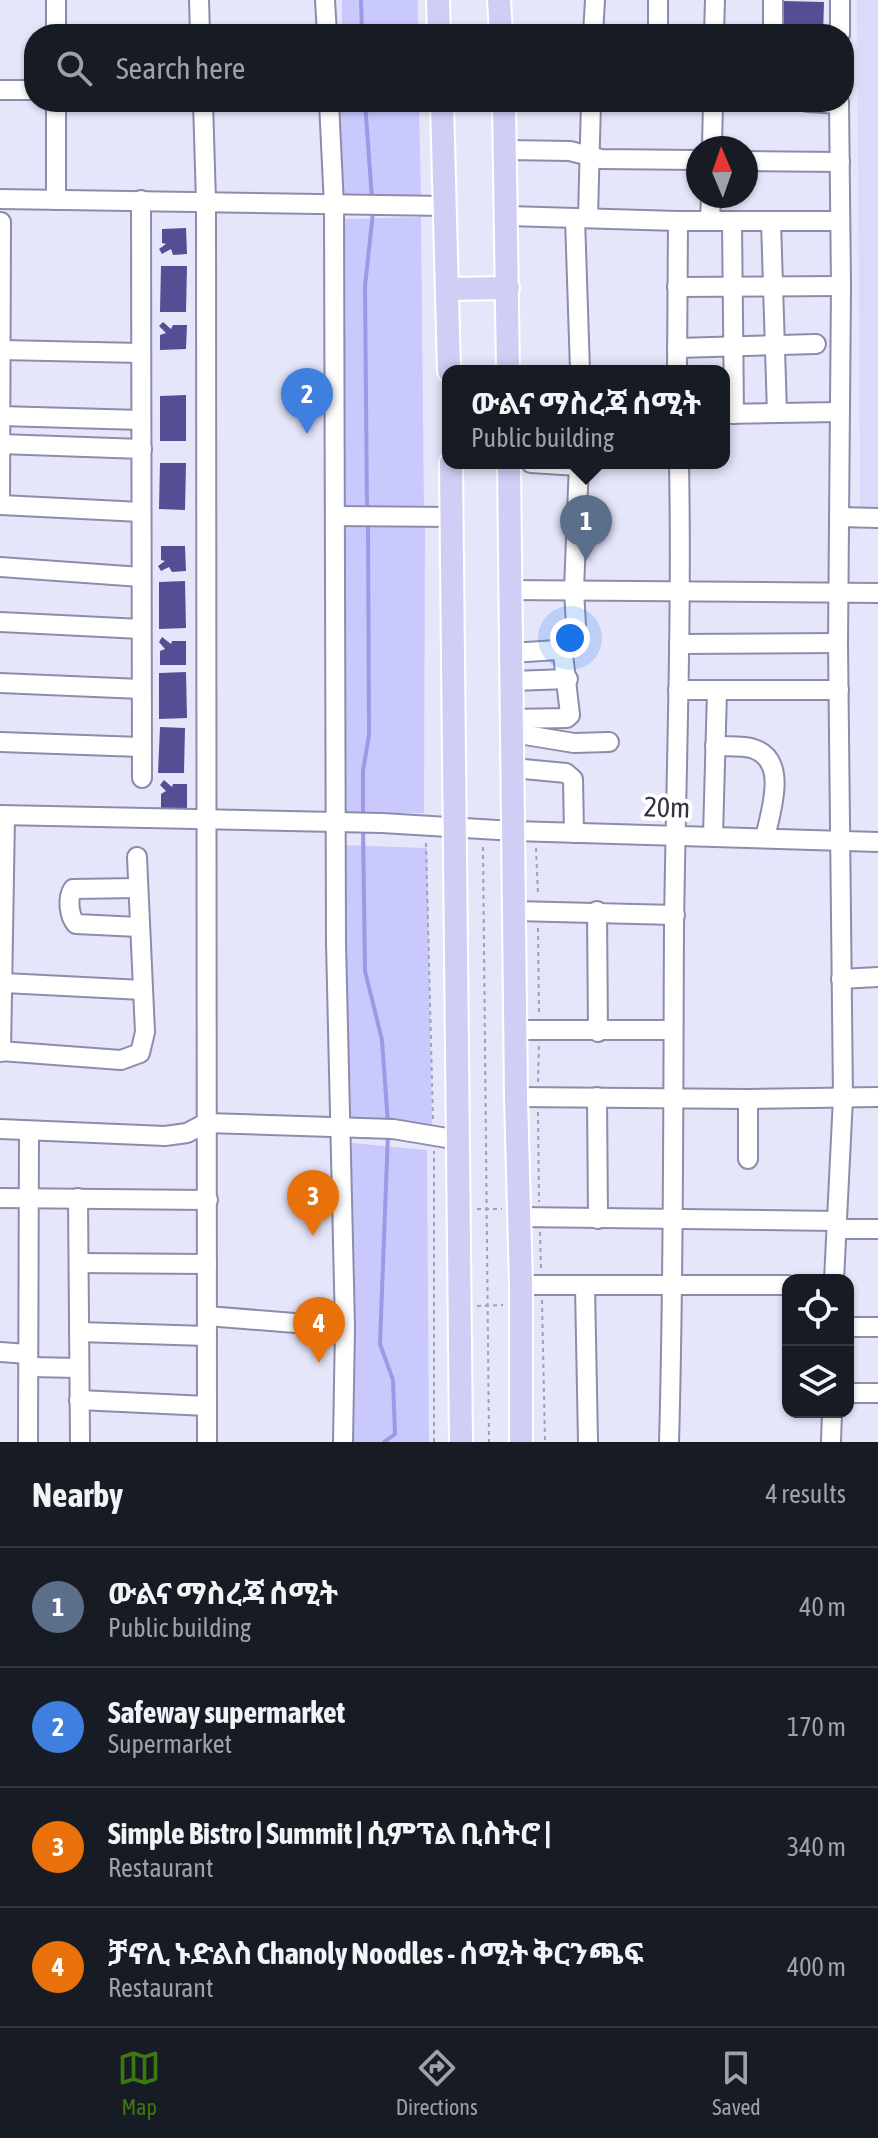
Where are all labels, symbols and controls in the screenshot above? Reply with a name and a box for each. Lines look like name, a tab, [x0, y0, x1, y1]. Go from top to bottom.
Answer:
search box	[24, 24, 854, 112]
icon: search	[52, 46, 96, 90]
text: Search here	[116, 51, 245, 85]
north arrow	[686, 136, 758, 208]
popup	[442, 365, 730, 469]
pin: 2	[281, 368, 333, 434]
text: ውልና ማስረጃ ሰሚት	[471, 386, 701, 420]
text: Public building	[471, 423, 614, 453]
pin: 1	[560, 495, 612, 561]
your location	[550, 618, 590, 658]
street label: 20m	[643, 790, 691, 824]
pin: 3	[287, 1170, 339, 1236]
map controls	[782, 1274, 854, 1418]
button: locate	[782, 1274, 854, 1346]
pin: 4	[293, 1297, 345, 1363]
button: layers	[782, 1346, 854, 1418]
text: Nearby	[32, 1475, 123, 1514]
text: 4 results	[765, 1479, 846, 1509]
text: ውልና ማስረጃ ሰሚት	[108, 1576, 338, 1610]
text: 1	[52, 1592, 64, 1622]
text: 40 m	[799, 1592, 846, 1622]
text: Public building	[108, 1613, 251, 1643]
text: Safeway supermarket	[108, 1695, 345, 1729]
text: 2	[52, 1712, 64, 1742]
text: 170 m	[787, 1712, 846, 1742]
text: Supermarket	[108, 1729, 232, 1759]
text: Simple Bistro | Summit | ሲምፕል ቢስትሮ |	[108, 1816, 551, 1850]
text: 3	[52, 1832, 64, 1862]
text: 340 m	[787, 1832, 846, 1862]
text: Restaurant	[108, 1853, 213, 1883]
text: ቻኖሊ ኑድልስ Chanoly Noodles - ሰሚት ቅርንጫፍ	[108, 1936, 644, 1970]
text: 4	[52, 1952, 64, 1982]
text: 400 m	[787, 1952, 846, 1982]
text: Restaurant	[108, 1973, 213, 2003]
tab: Map	[117, 2046, 161, 2120]
tab: Directions	[396, 2046, 478, 2120]
tab: Saved	[712, 2046, 761, 2120]

